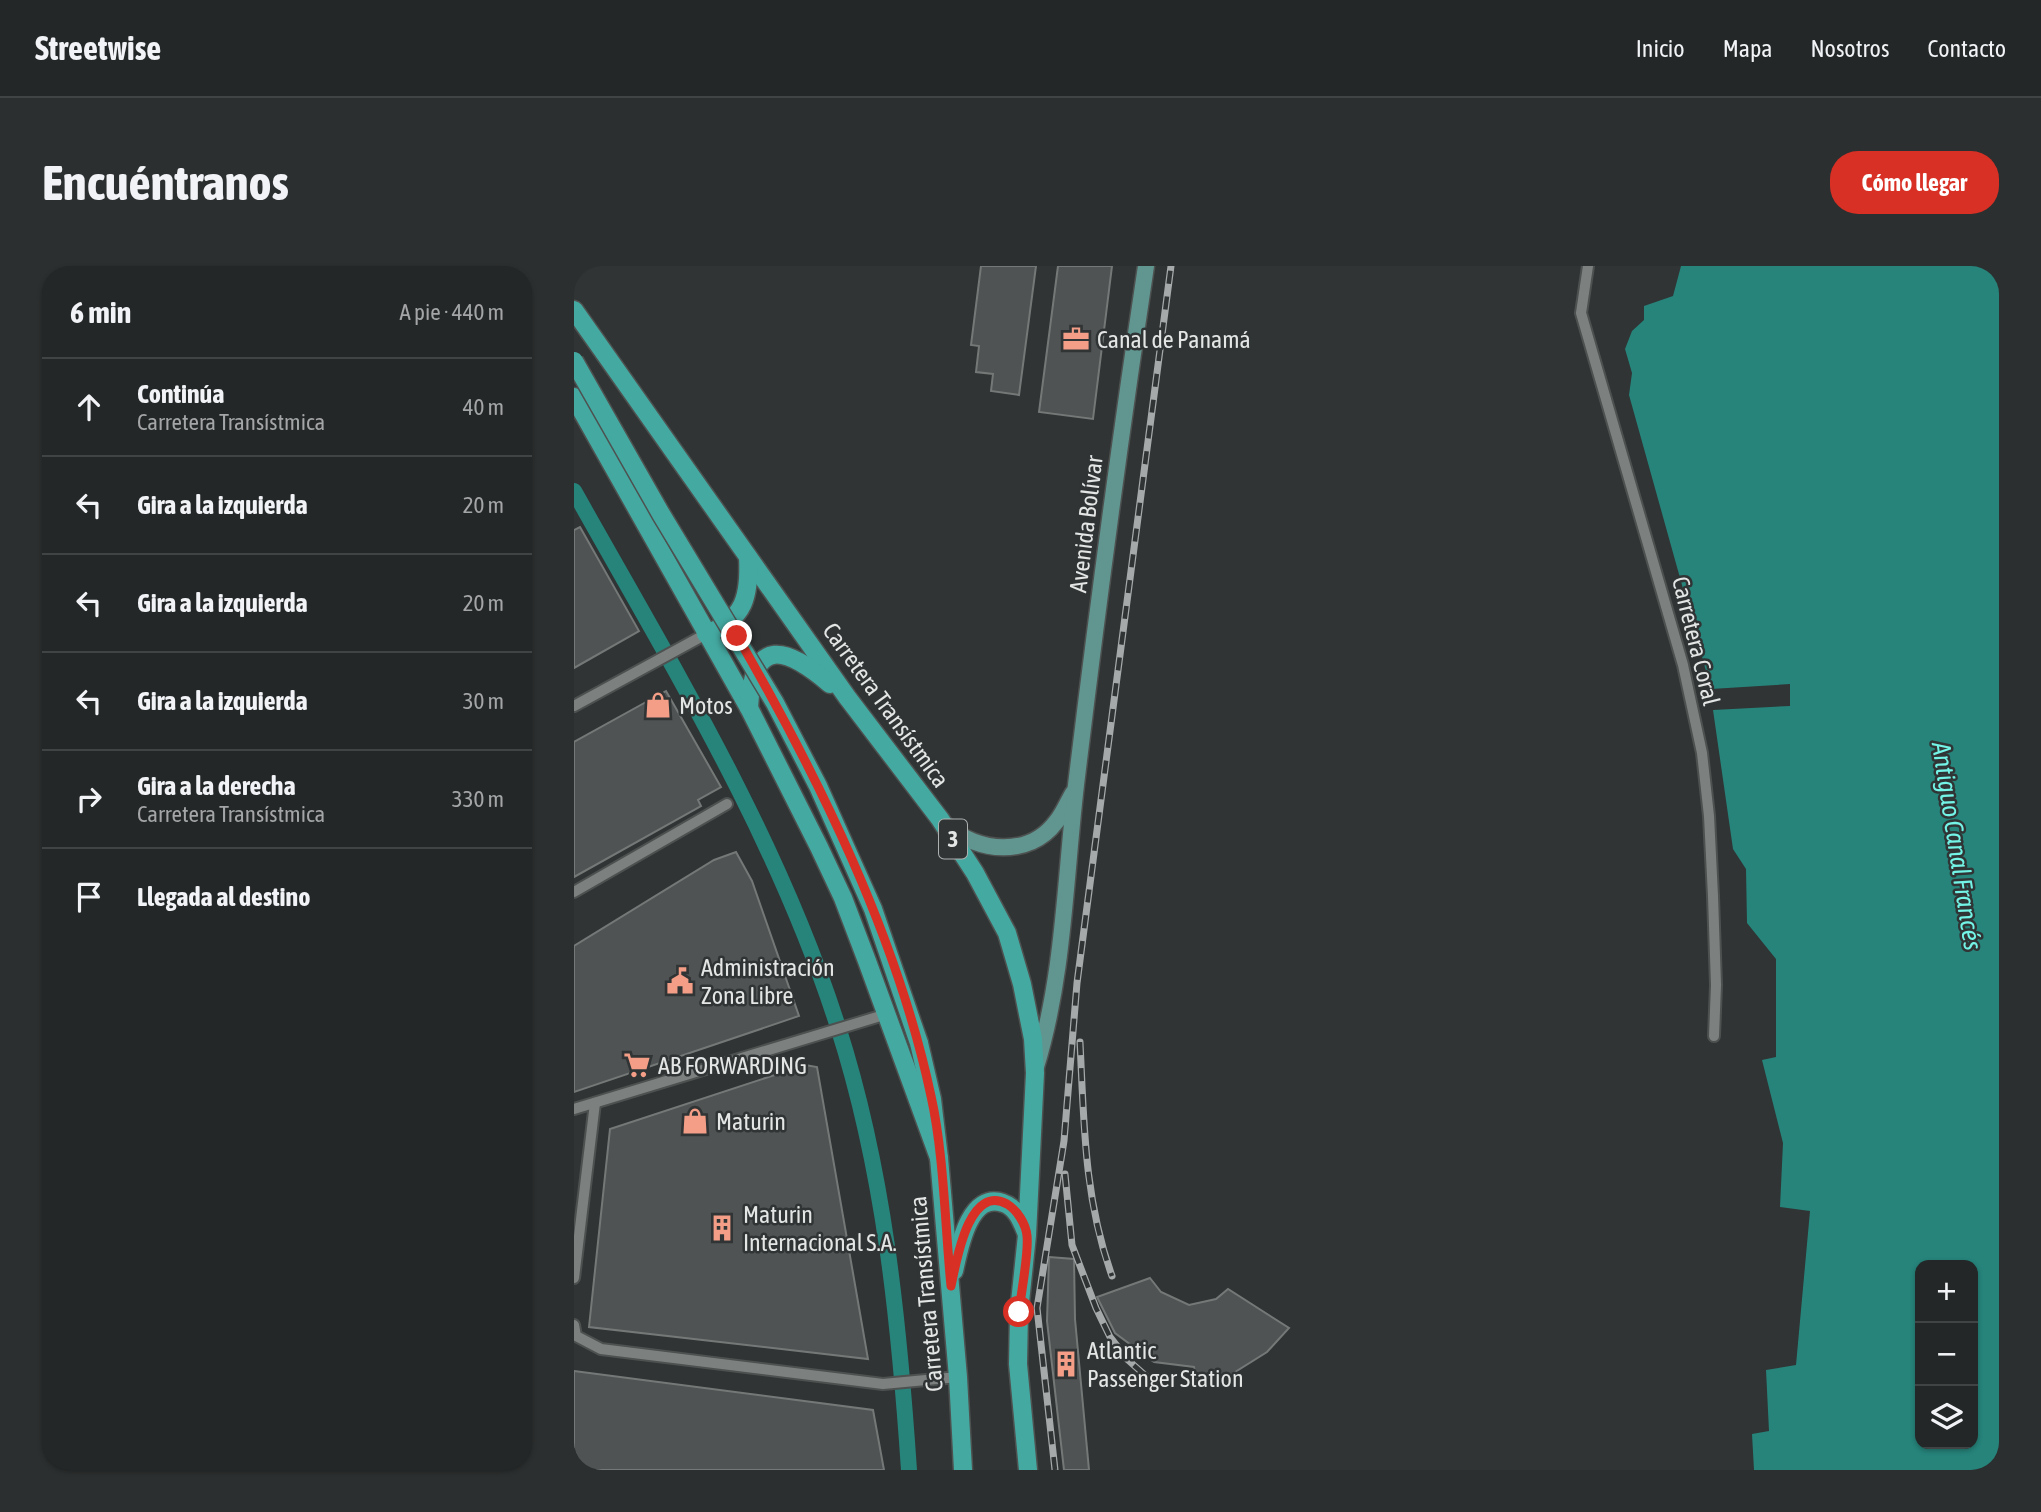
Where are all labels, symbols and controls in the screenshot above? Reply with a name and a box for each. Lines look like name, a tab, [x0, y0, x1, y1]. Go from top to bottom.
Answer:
text: Streetwise	[35, 29, 161, 67]
text: Inicio	[1636, 35, 1685, 62]
text: Mapa	[1723, 35, 1772, 62]
text: Nosotros	[1810, 35, 1889, 62]
text: Contacto	[1927, 35, 2006, 62]
button: Cómo llegar	[1830, 151, 1999, 214]
text: Encuéntranos	[42, 154, 289, 210]
text: 6 min	[70, 295, 131, 329]
text: A pie · 440 m	[400, 299, 504, 325]
office icon: Canal de Panamá	[1061, 324, 1091, 354]
place label: Canal de Panamá	[1097, 326, 1251, 353]
text: Continúa	[137, 379, 224, 409]
icon: ahead	[70, 388, 108, 426]
text: 40 m	[463, 394, 504, 420]
text: Carretera Transístmica	[137, 409, 325, 435]
street label: Avenida Bolívar	[1064, 453, 1108, 594]
icon: left	[70, 486, 108, 524]
text: Gira a la izquierda	[137, 490, 308, 520]
text: 20 m	[463, 492, 504, 518]
street label: Carretera Coral	[1667, 574, 1725, 709]
icon: left	[70, 584, 108, 622]
text: Gira a la izquierda	[137, 588, 308, 618]
text: 20 m	[463, 590, 504, 616]
street label: Carretera Transístmica	[817, 618, 955, 792]
route end	[721, 620, 752, 651]
icon: left	[70, 682, 108, 720]
text: Gira a la izquierda	[137, 686, 308, 716]
text: 30 m	[463, 688, 504, 714]
shop icon: Motos	[643, 690, 673, 720]
place label: Motos	[679, 692, 733, 719]
water label: Antiguo Canal Francés	[1926, 739, 1988, 952]
text: Gira a la derecha	[137, 771, 296, 801]
icon: right	[70, 780, 108, 818]
text: 330 m	[452, 786, 504, 812]
text: Carretera Transístmica	[137, 801, 325, 827]
road number: 3	[939, 820, 967, 859]
icon: arrive	[70, 878, 108, 916]
text: Llegada al destino	[137, 882, 310, 912]
place label: Administración Zona Libre	[701, 954, 835, 1009]
public building icon: Administración Zona Libre	[665, 966, 695, 996]
supermarket icon: AB FORWARDING	[622, 1050, 652, 1080]
place label: AB FORWARDING	[658, 1052, 807, 1079]
shop icon: Maturin	[680, 1106, 710, 1136]
place label: Maturin	[716, 1108, 786, 1135]
street label: Carretera Transístmica	[904, 1195, 948, 1393]
place label: Maturin Internacional S.A.	[743, 1201, 897, 1256]
building icon: Maturin Internacional S.A.	[707, 1213, 737, 1243]
map controls	[1915, 1260, 1978, 1449]
button: +	[1915, 1260, 1978, 1323]
route start	[1003, 1296, 1034, 1327]
button: −	[1915, 1323, 1978, 1386]
place label: Atlantic Passenger Station	[1087, 1337, 1244, 1392]
building icon: Atlantic Passenger Station	[1051, 1349, 1081, 1379]
button: layers	[1915, 1386, 1978, 1449]

